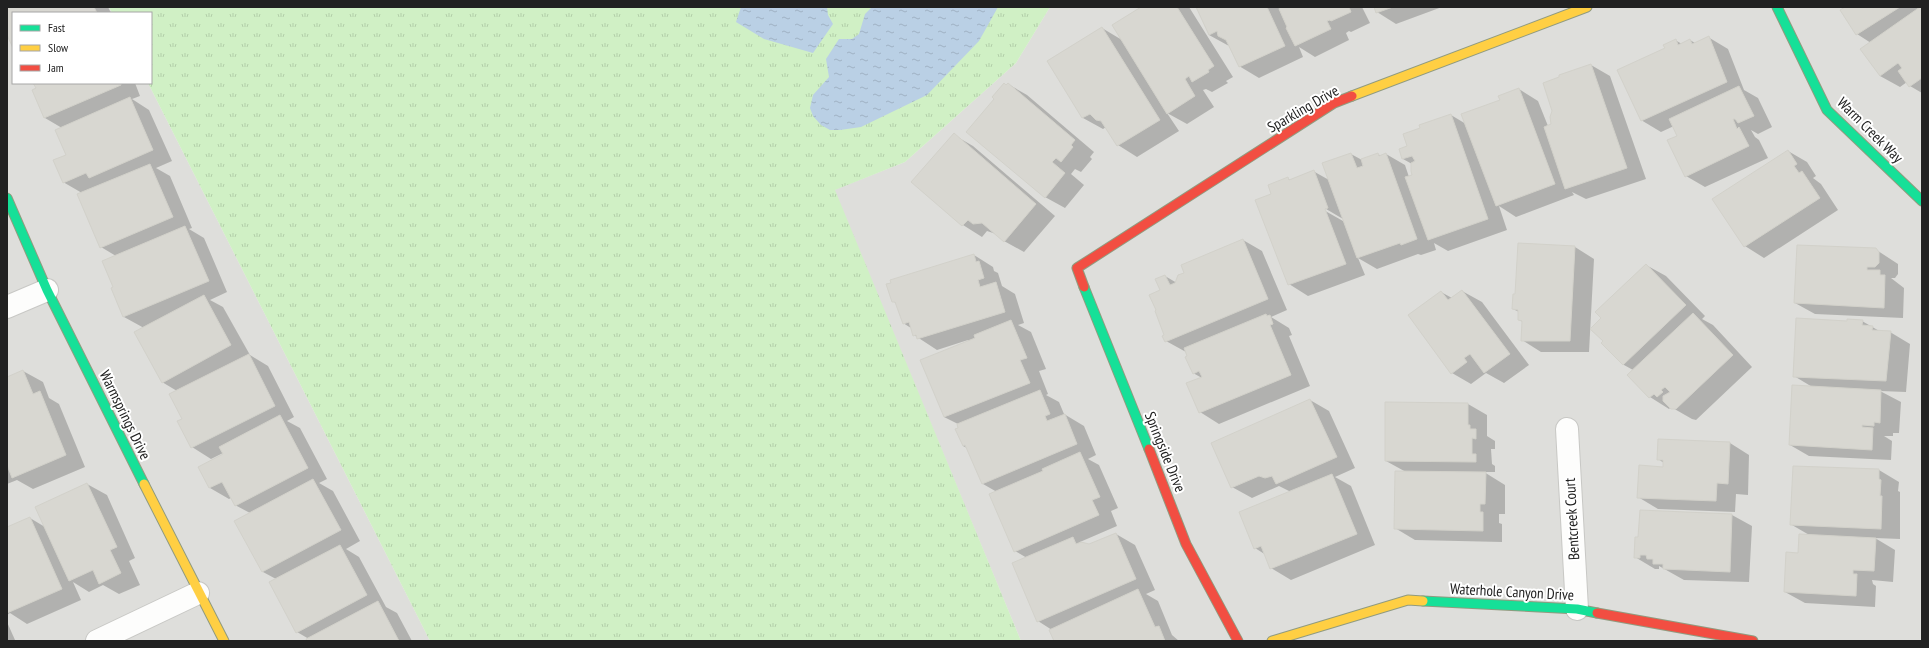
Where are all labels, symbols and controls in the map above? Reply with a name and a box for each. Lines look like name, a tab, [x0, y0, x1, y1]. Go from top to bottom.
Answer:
legend	[12, 12, 152, 84]
text: Fast	[48, 20, 66, 35]
text: Slow	[48, 40, 69, 55]
text: Jam	[47, 60, 64, 75]
street label: Sparkling Drive	[1264, 81, 1342, 137]
street label: Warm Creek Way	[1833, 93, 1907, 167]
street label: Warmsprings Drive	[96, 367, 155, 463]
street label: Springside Drive	[1141, 409, 1190, 495]
street label: Bentcreek Court	[1560, 477, 1583, 561]
street label: Waterhole Canyon Drive	[1449, 579, 1575, 604]

